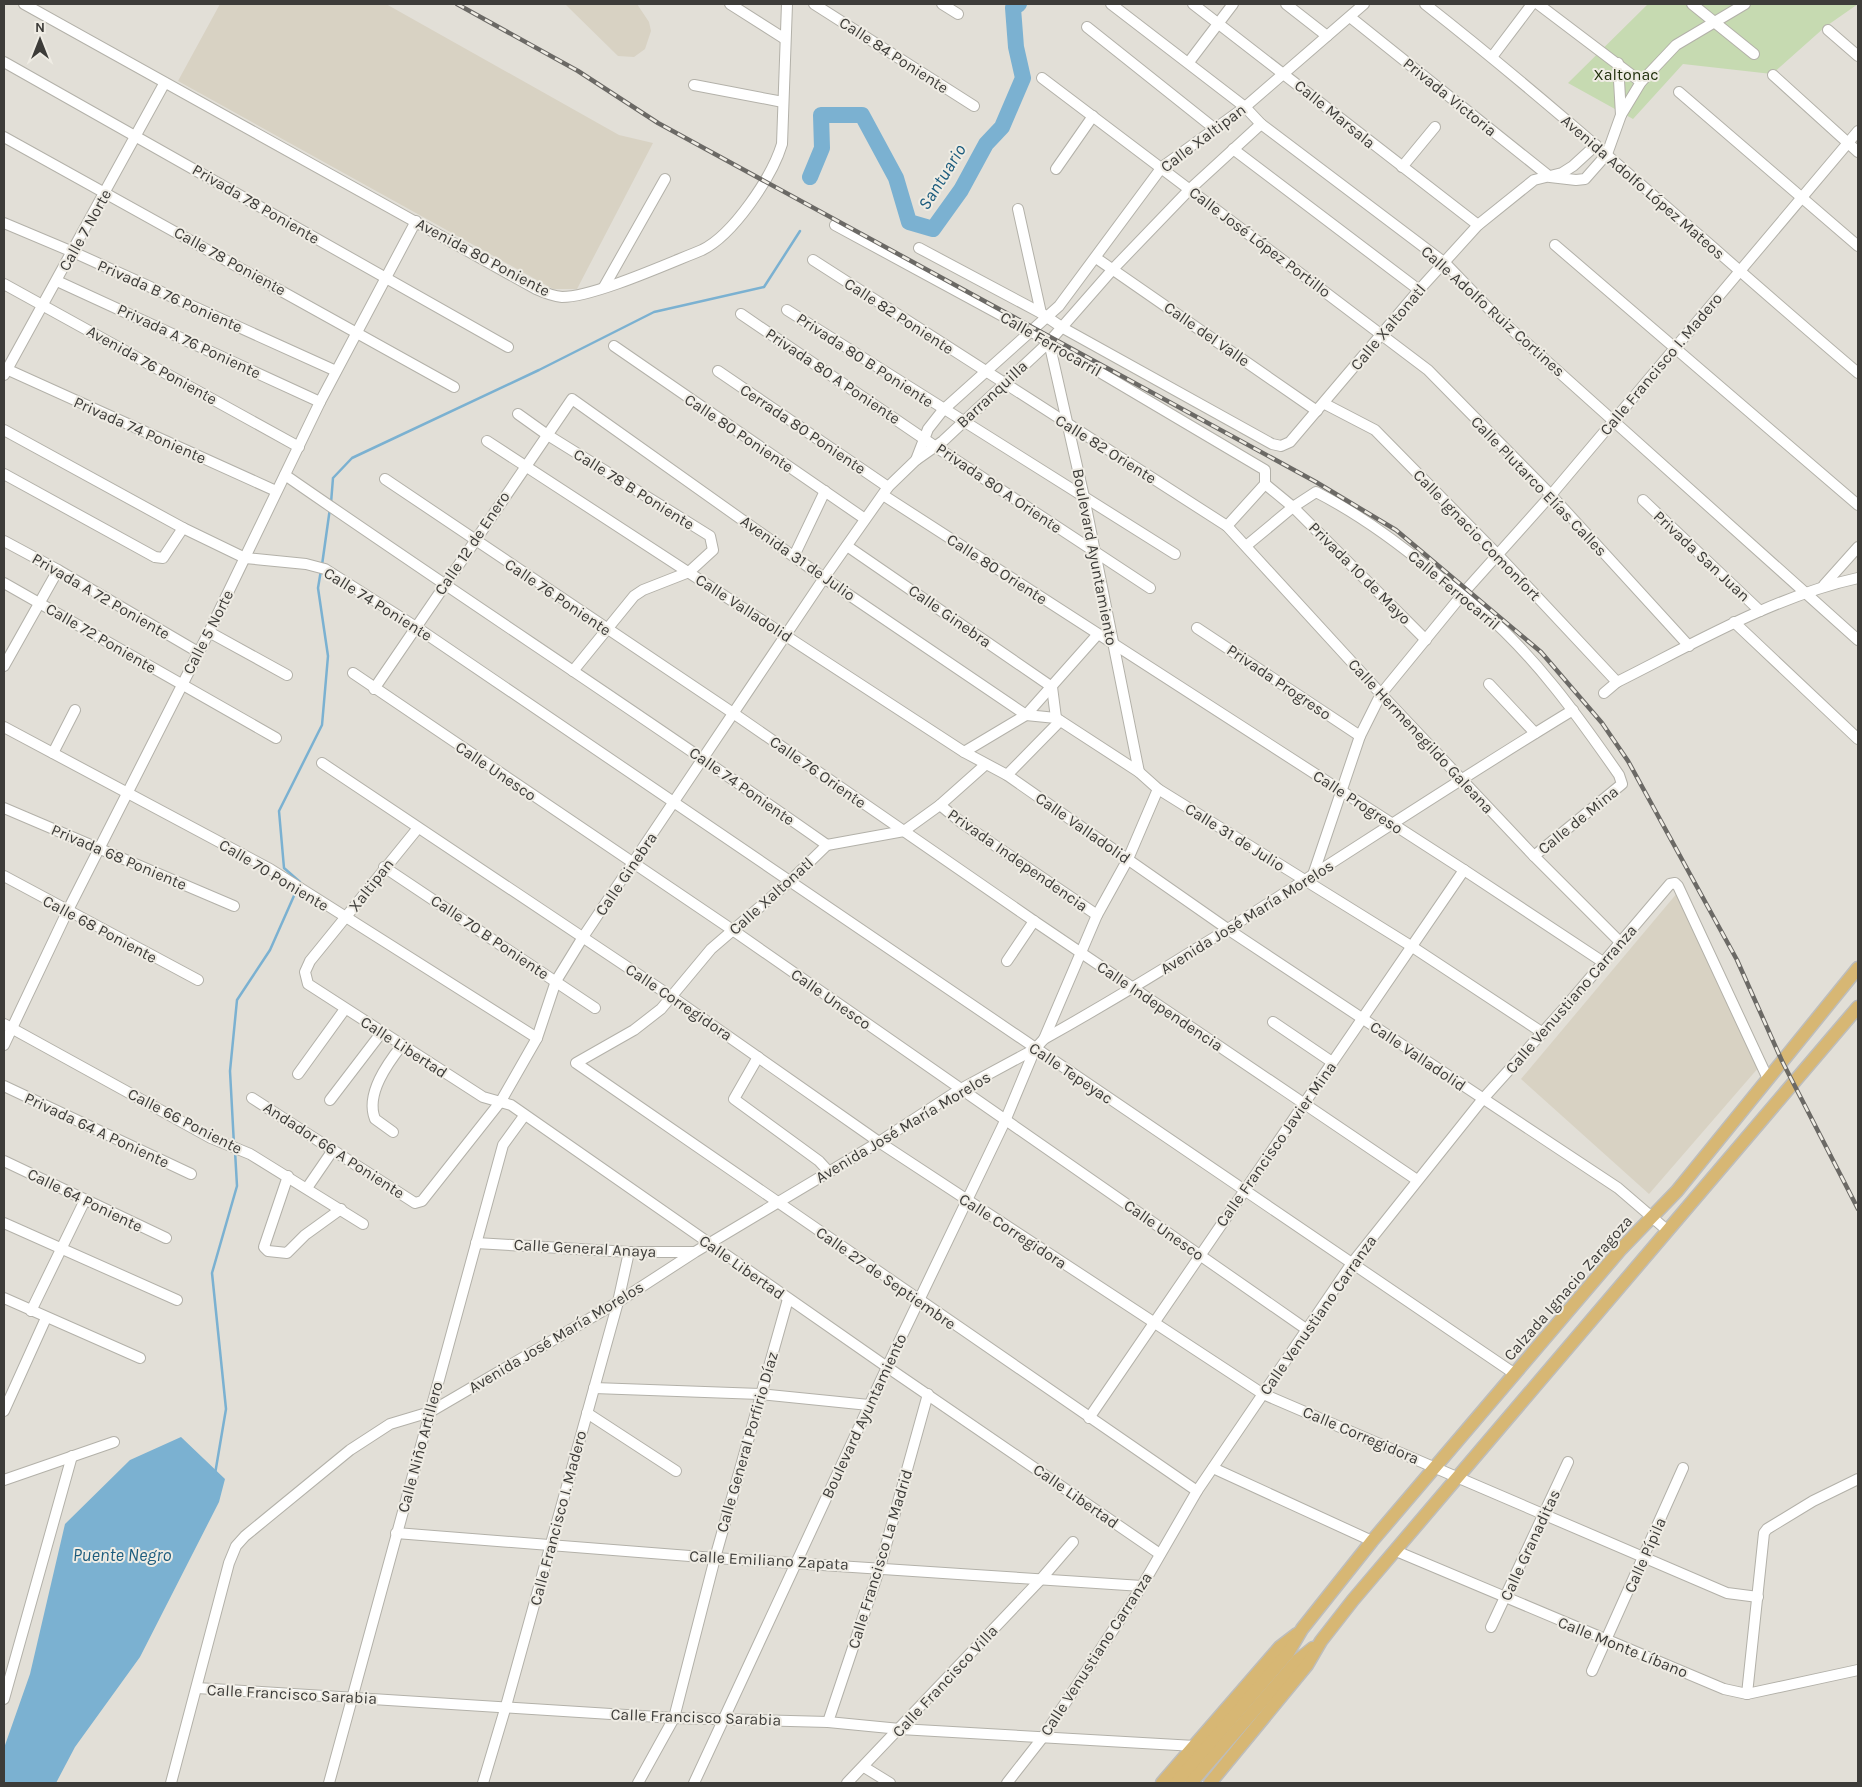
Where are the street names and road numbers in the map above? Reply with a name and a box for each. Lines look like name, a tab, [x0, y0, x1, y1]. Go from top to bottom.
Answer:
street label: Calle 84 Poniente	[836, 13, 952, 97]
street label: Privada Victoria	[1400, 54, 1500, 140]
street label: Calle Marsala	[1291, 76, 1379, 152]
street label: Calle Xaltipan	[1157, 100, 1249, 176]
street label: Avenida Adolfo López Mateos	[1557, 111, 1729, 263]
street label: Privada 78 Poniente	[189, 160, 323, 248]
street label: Calle José López Portillo	[1185, 183, 1335, 301]
street label: Calle 7 Norte	[55, 186, 115, 274]
street label: Avenida 80 Poniente	[413, 214, 553, 300]
street label: Calle 78 Poniente	[171, 222, 289, 300]
street label: Calle Adolfo Ruiz Cortines	[1417, 242, 1569, 380]
street label: Privada B 76 Poniente	[95, 255, 245, 337]
street label: Calle 82 Poniente	[841, 274, 957, 358]
street label: Calle Xaltonatl	[1346, 280, 1430, 374]
street label: Calle Francisco I. Madero	[1596, 289, 1726, 439]
street label: Calle del Valle	[1161, 298, 1253, 370]
street label: Privada A 76 Poniente	[114, 299, 264, 383]
street label: Calle Ferrocarril	[997, 307, 1105, 381]
street label: Privada 80 B Poniente	[793, 309, 937, 411]
street label: Avenida 76 Poniente	[83, 321, 221, 409]
street label: Privada 80 A Poniente	[762, 324, 904, 428]
street label: Barranquilla	[952, 356, 1032, 432]
street label: Cerrada 80 Poniente	[736, 380, 870, 478]
street label: Calle 80 Poniente	[681, 390, 797, 476]
street label: Privada 74 Poniente	[71, 392, 209, 468]
street label: Calle 82 Oriente	[1052, 410, 1160, 488]
street label: Calle Plutarco Elías Calles	[1467, 412, 1611, 560]
street label: Privada 80 A Oriente	[933, 439, 1065, 537]
street label: Calle 78 B Poniente	[570, 444, 698, 534]
street label: Calle Ignacio Comonfort	[1409, 465, 1545, 605]
street label: Boulevard Ayuntamiento	[1069, 467, 1121, 647]
street label: Calle 12 de Enero	[430, 488, 514, 598]
street label: Privada San Juan	[1650, 506, 1754, 606]
street label: Avenida 31 de Julio	[737, 511, 859, 605]
street label: Privada 10 de Mayo	[1305, 518, 1415, 628]
street label: Calle 80 Oriente	[943, 530, 1051, 608]
street label: Calle Ferrocarril	[1404, 546, 1504, 634]
street label: Privada A 72 Poniente	[29, 549, 173, 643]
street label: Calle 76 Poniente	[501, 554, 615, 640]
street label: Calle 74 Poniente	[320, 563, 436, 645]
street label: Calle Valladolid	[692, 570, 796, 646]
street label: Calle Ginebra	[905, 581, 995, 651]
street label: Calle 5 Norte	[179, 587, 237, 677]
street label: Calle 72 Poniente	[42, 599, 160, 677]
street label: Privada Progreso	[1223, 640, 1335, 724]
street label: Calle Hermenegildo Galeana	[1344, 655, 1498, 817]
street label: Calle 76 Oriente	[766, 732, 870, 812]
street label: Calle Unesco	[452, 737, 540, 805]
street label: Calle 74 Poniente	[686, 743, 798, 829]
street label: Calle Progreso	[1310, 766, 1406, 838]
street label: Calle de Mina	[1534, 782, 1622, 858]
street label: Calle Valladolid	[1032, 788, 1134, 868]
street label: Calle 31 de Julio	[1182, 799, 1288, 875]
street label: Privada Independencia	[944, 804, 1092, 916]
street label: Privada 68 Poniente	[48, 820, 190, 894]
street label: Calle Ginebra	[591, 829, 661, 919]
street label: Calle 70 Poniente	[216, 835, 332, 915]
street label: Calle Xaltonatl	[725, 853, 817, 939]
street label: Xaltipan	[344, 855, 398, 915]
street label: Avenida José María Morelos	[1157, 856, 1337, 978]
street label: Calle 70 B Poniente	[427, 890, 553, 984]
street label: Calle 68 Poniente	[40, 891, 160, 967]
street label: Calle Venustiano Carranza	[1501, 921, 1641, 1077]
street label: Calle Independencia	[1093, 957, 1227, 1055]
street label: Calle Corregidora	[622, 959, 736, 1045]
street label: Calle Unesco	[787, 964, 875, 1034]
street label: Calle Libertad	[357, 1012, 451, 1082]
street label: Calle Valladolid	[1366, 1017, 1470, 1095]
street label: Calle Tepeyac	[1026, 1038, 1116, 1108]
street label: Calle Francisco Javier Mina	[1212, 1058, 1340, 1230]
street label: Avenida José María Morelos	[812, 1067, 994, 1187]
street label: Calle 66 Poniente	[125, 1084, 245, 1158]
street label: Privada 64 A Poniente	[22, 1088, 172, 1172]
street label: Andador 66 A Poniente	[260, 1097, 408, 1203]
street label: Calle 64 Poniente	[24, 1164, 146, 1236]
street label: Calle Corregidora	[956, 1189, 1070, 1273]
street label: Calle Unesco	[1120, 1195, 1208, 1265]
street label: Calzada Ignacio Zaragoza	[1500, 1212, 1636, 1364]
street label: Calle 27 de Septiembre	[812, 1223, 960, 1333]
street label: Calle Libertad	[696, 1231, 788, 1303]
street label: Calle Venustiano Carranza	[1255, 1231, 1381, 1399]
street label: Calle General Anaya	[513, 1235, 657, 1261]
street label: Avenida José María Morelos	[465, 1277, 647, 1397]
street label: Boulevard Ayuntamiento	[817, 1331, 911, 1501]
street label: Calle General Porfirio Díaz	[712, 1349, 782, 1535]
street label: Calle Niño Artillero	[393, 1379, 447, 1515]
street label: Calle Corregidora	[1300, 1402, 1422, 1468]
street label: Calle Francisco I. Madero	[526, 1429, 590, 1607]
street label: Calle Libertad	[1030, 1460, 1122, 1532]
street label: Calle Francisco La Madrid	[844, 1467, 916, 1651]
street label: Calle Granaditas	[1496, 1486, 1564, 1604]
street label: Calle Pípila	[1620, 1514, 1670, 1596]
street label: Calle Emiliano Zapata	[689, 1546, 849, 1574]
street label: Calle Venustiano Carranza	[1036, 1569, 1156, 1739]
street label: Calle Monte Líbano	[1555, 1612, 1691, 1682]
street label: Calle Francisco Villa	[888, 1621, 1002, 1741]
street label: Calle Francisco Sarabia	[206, 1680, 378, 1708]
street label: Calle Francisco Sarabia	[610, 1705, 782, 1729]

